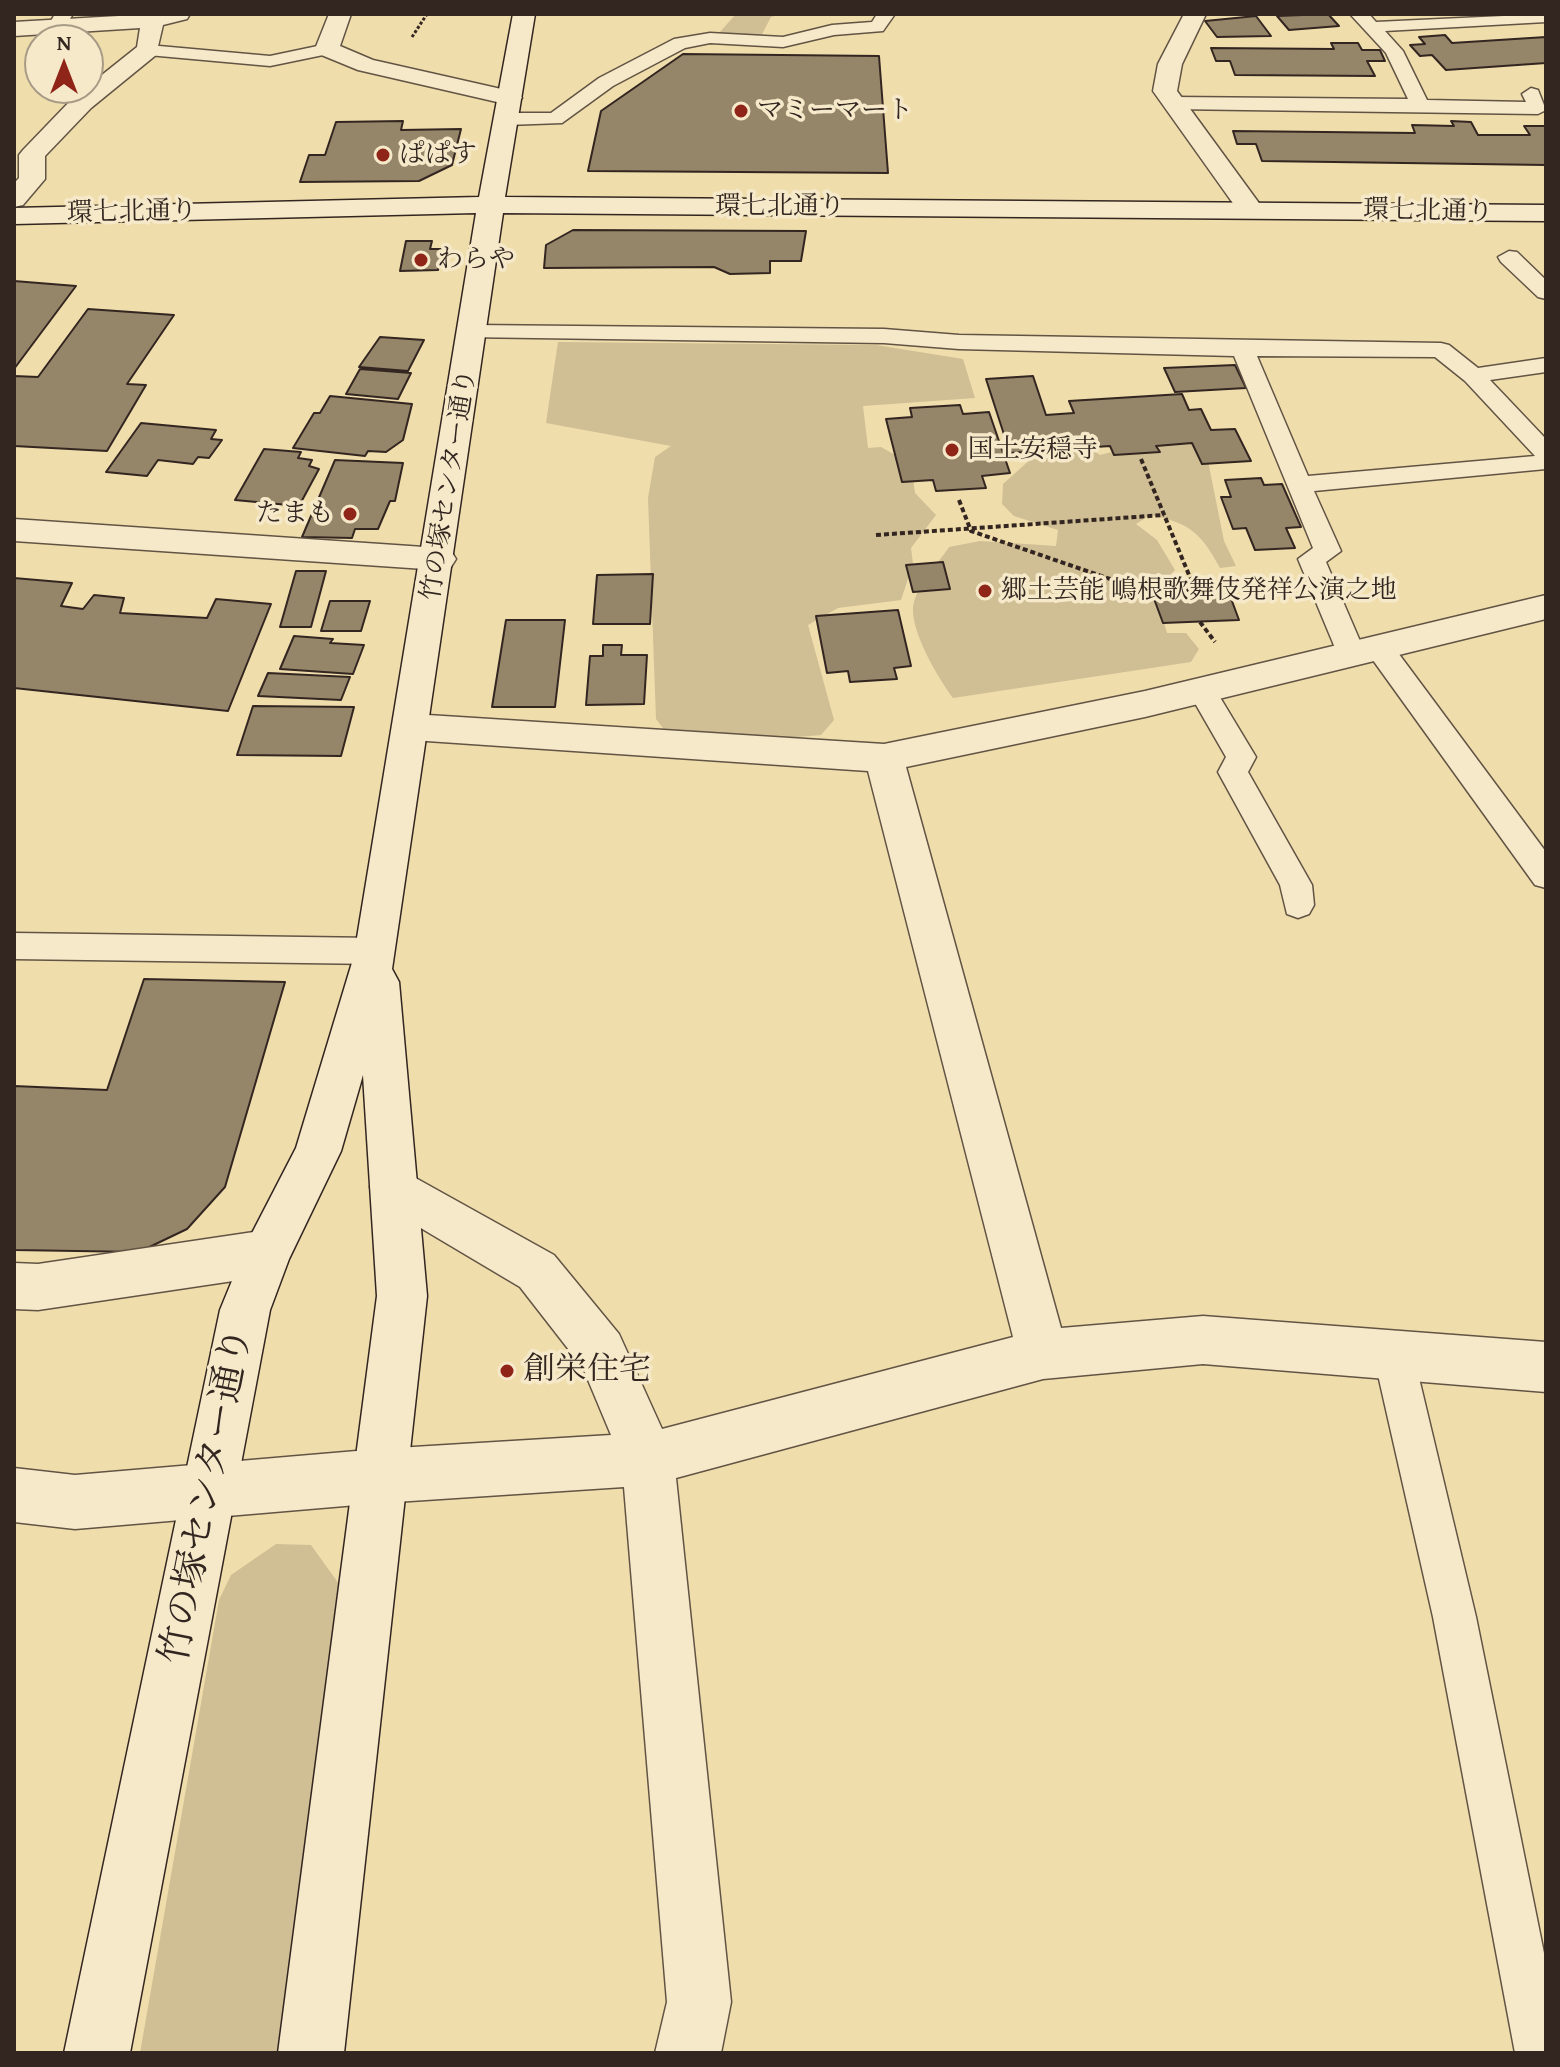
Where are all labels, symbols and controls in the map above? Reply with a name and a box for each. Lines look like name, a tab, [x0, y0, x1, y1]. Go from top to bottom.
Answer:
north arrow	[24, 24, 104, 104]
text: N	[57, 26, 71, 58]
place label: マミーマート	[757, 95, 913, 127]
marker: マミーマート	[732, 102, 750, 120]
place label: ぱぱす	[399, 139, 477, 171]
marker: ぱぱす	[374, 146, 392, 164]
street label: 環七北通り	[715, 191, 845, 223]
street label: 環七北通り	[1363, 195, 1493, 229]
street label: 環七北通り	[67, 196, 197, 230]
place label: わらや	[437, 244, 515, 276]
marker: わらや	[412, 251, 430, 269]
street label: 竹の塚センター通り	[416, 367, 484, 603]
place label: 国土安穏寺	[968, 434, 1098, 466]
marker: 国土安穏寺	[943, 441, 961, 459]
place label: たまも	[256, 498, 334, 530]
marker: たまも	[341, 505, 359, 523]
place label: 郷土芸能 嶋根歌舞伎発祥公演之地	[1001, 575, 1397, 607]
marker: 郷土芸能 嶋根歌舞伎発祥公演之地	[976, 582, 994, 600]
street label: 竹の塚センター通り	[153, 1324, 263, 1668]
place label: 創栄住宅	[523, 1352, 651, 1390]
marker: 創栄住宅	[498, 1362, 516, 1380]

